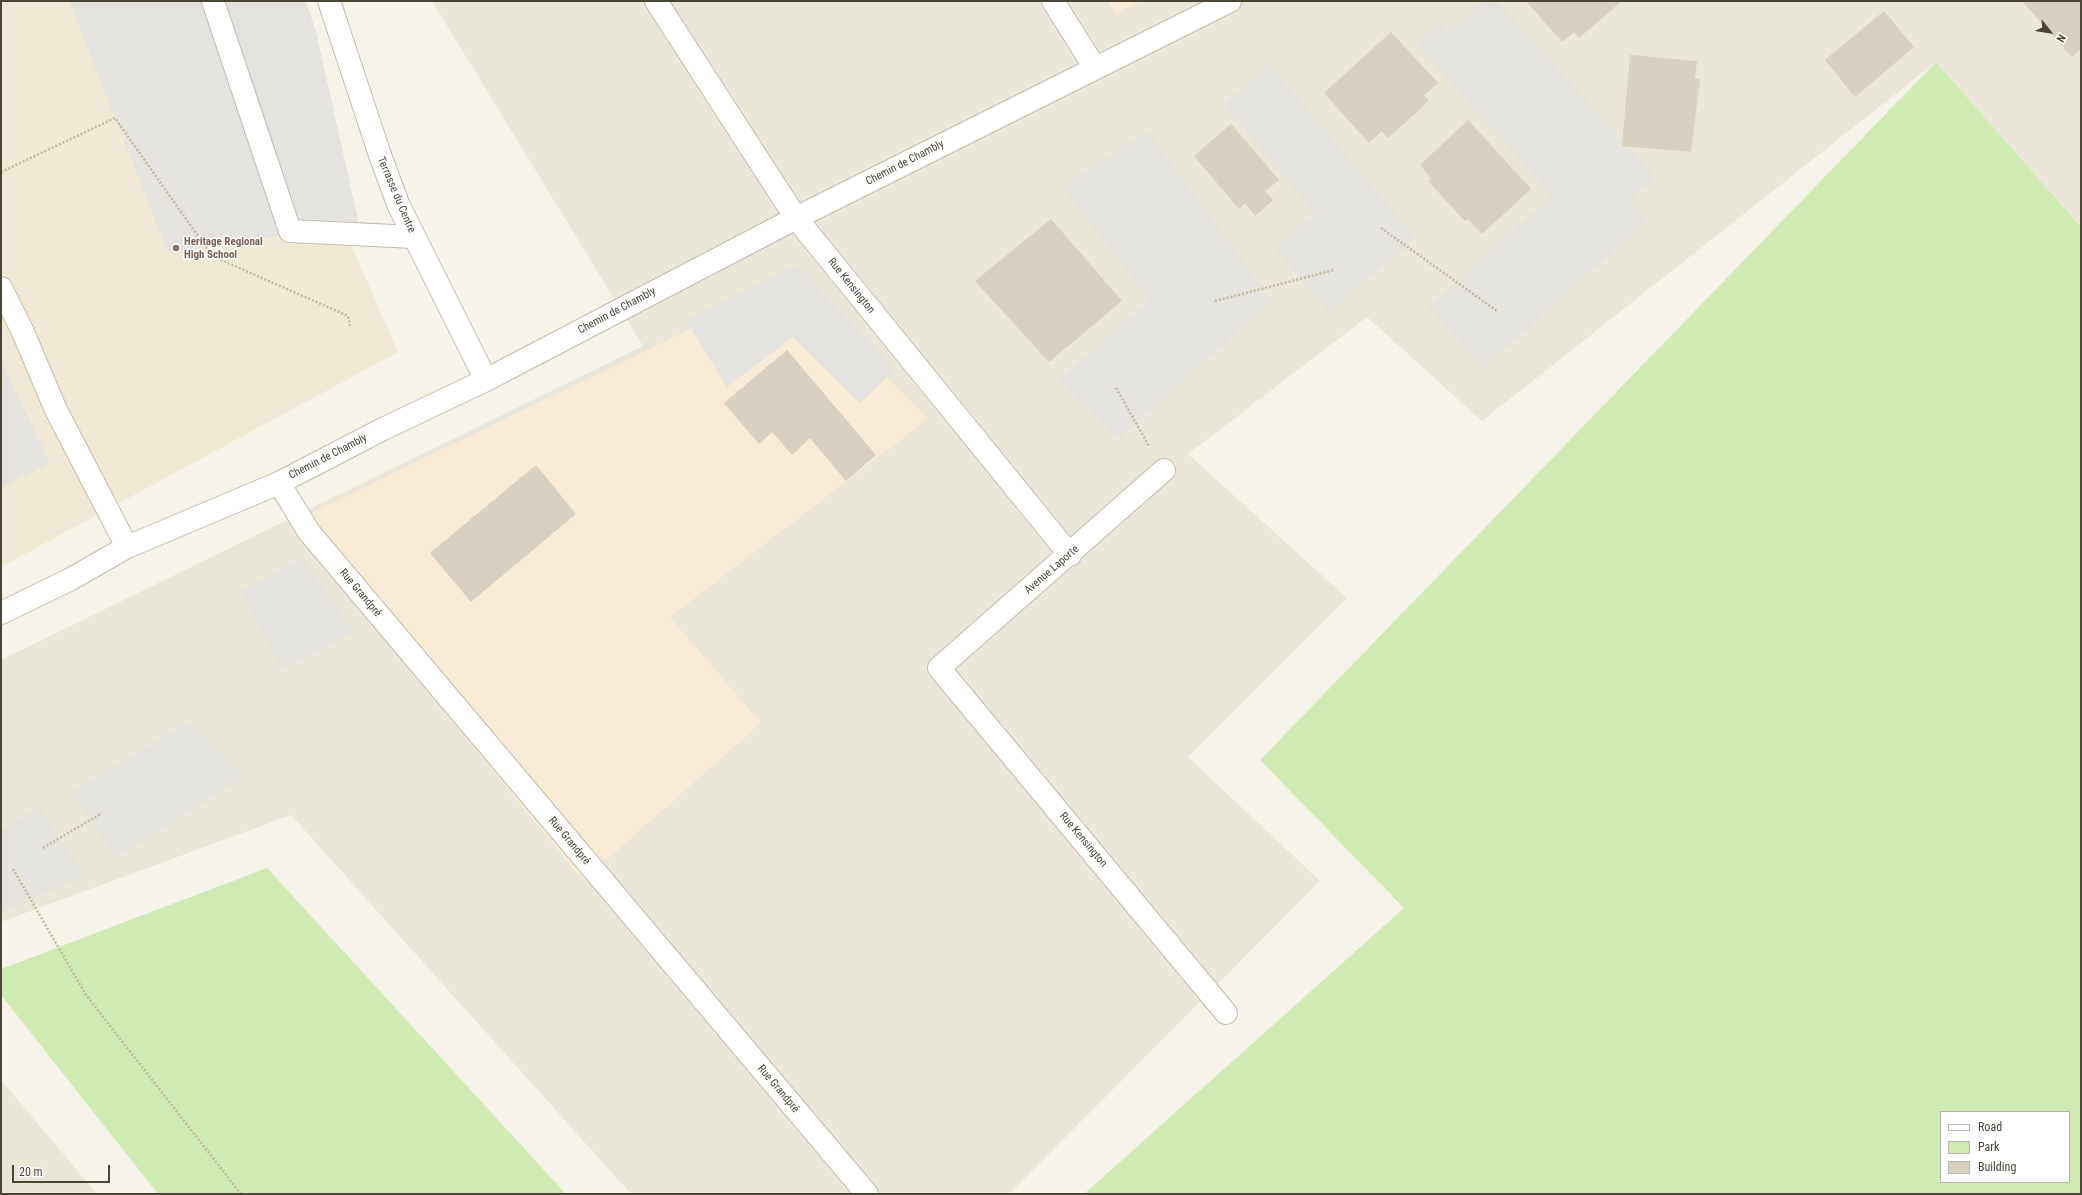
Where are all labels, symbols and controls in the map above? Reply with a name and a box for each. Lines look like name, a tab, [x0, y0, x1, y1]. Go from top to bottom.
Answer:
north arrow	[2030, 12, 2070, 52]
text: N	[2054, 32, 2068, 44]
street label: Chemin de Chambly	[864, 138, 946, 188]
street label: Terrasse du Centre	[374, 155, 418, 235]
place label: Heritage Regional High School	[184, 235, 263, 261]
marker: Heritage Regional High School	[171, 243, 181, 253]
street label: Rue Kensington	[825, 256, 877, 316]
street label: Chemin de Chambly	[576, 285, 658, 337]
street label: Chemin de Chambly	[287, 432, 369, 482]
street label: Avenue Laporte	[1022, 543, 1082, 597]
street label: Rue Grandpré	[336, 566, 384, 620]
street label: Rue Kensington	[1056, 810, 1110, 870]
street label: Rue Grandpré	[545, 814, 593, 868]
street label: Rue Grandpré	[754, 1062, 802, 1116]
legend	[1940, 1111, 2070, 1183]
text: Road	[1978, 1120, 2002, 1134]
text: Park	[1978, 1140, 1999, 1154]
scale bar	[14, 1157, 112, 1183]
text: Building	[1978, 1160, 2016, 1174]
text: 20 m	[19, 1165, 43, 1179]

